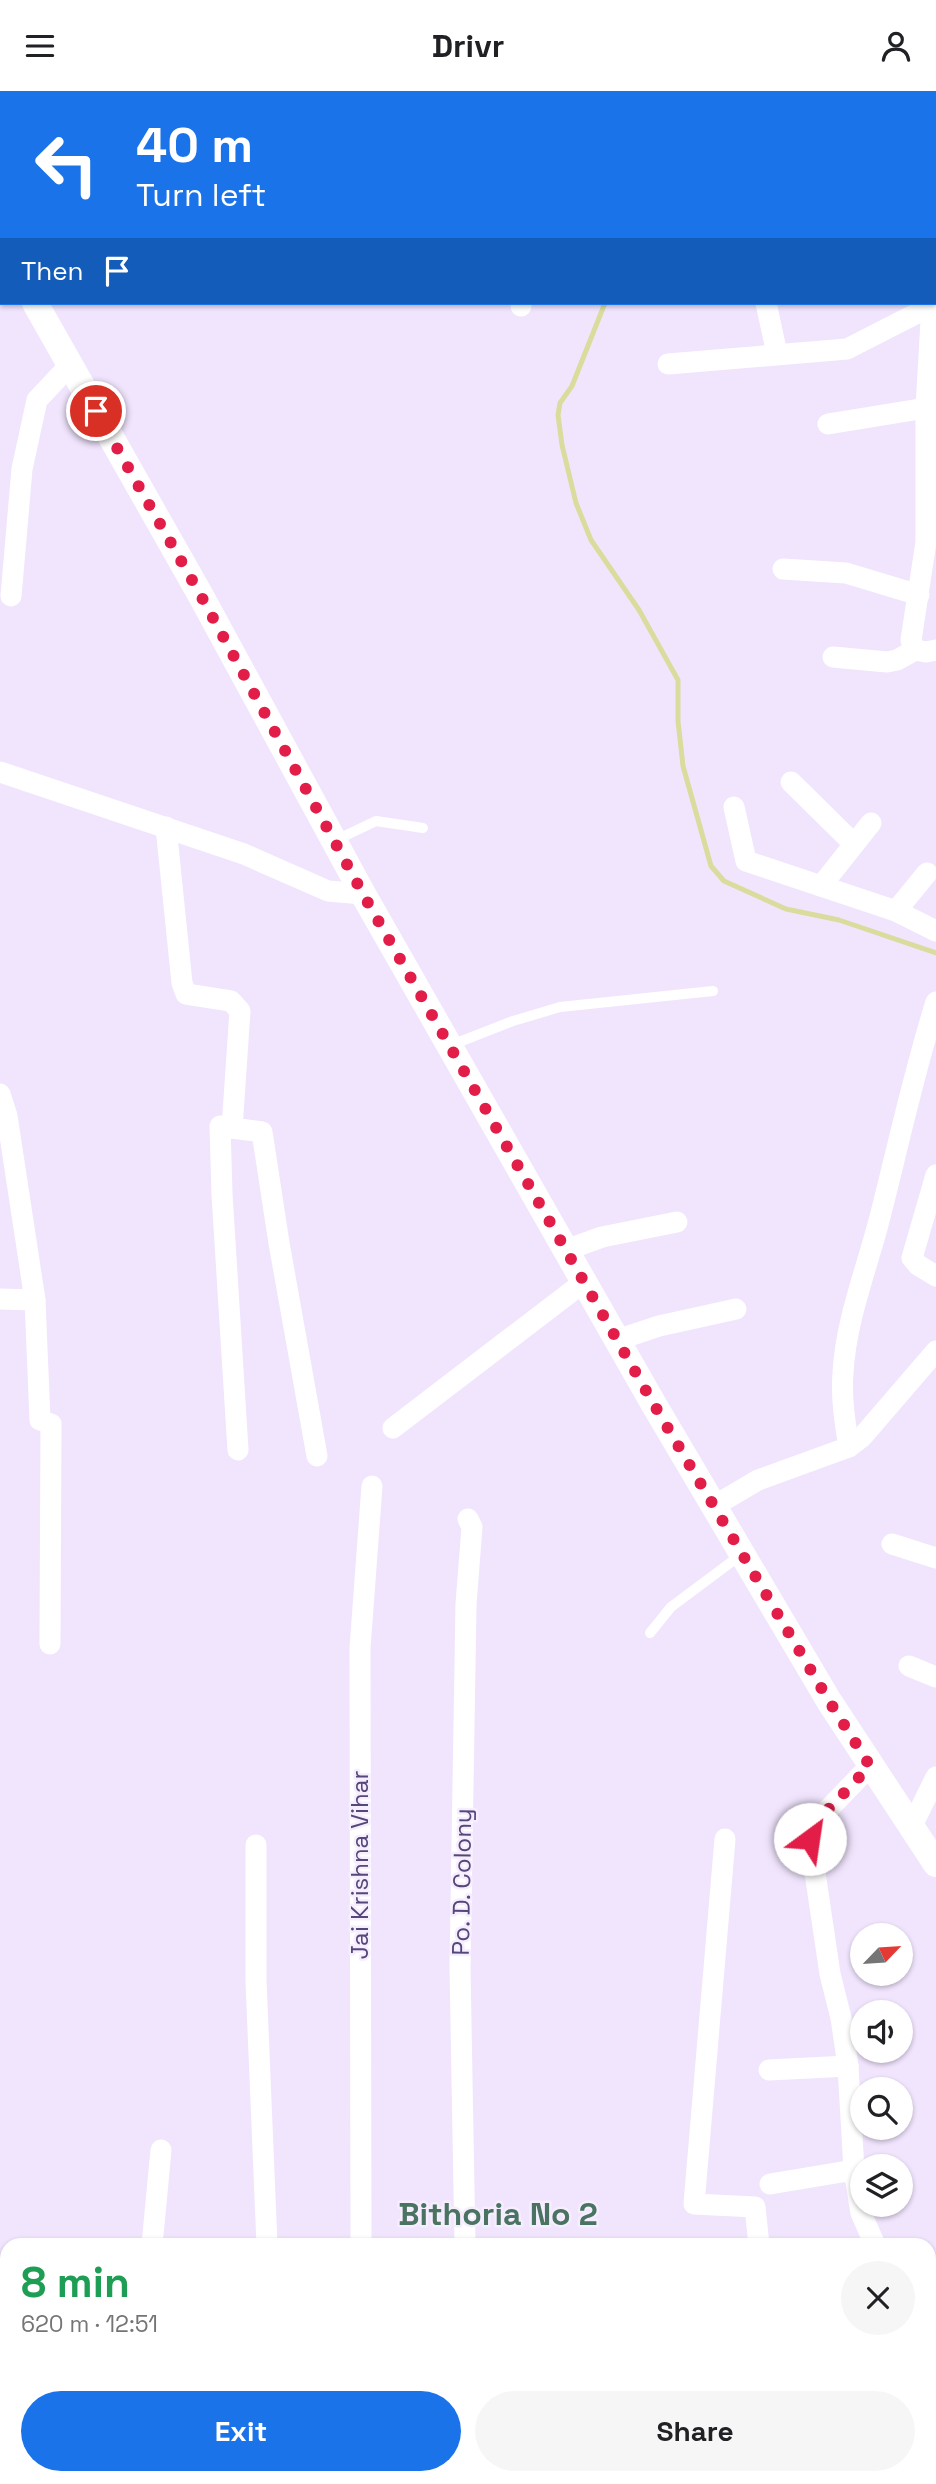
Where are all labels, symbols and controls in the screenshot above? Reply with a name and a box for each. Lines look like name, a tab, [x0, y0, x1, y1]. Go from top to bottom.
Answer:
text: Drivr	[432, 26, 504, 66]
icon: menu	[21, 27, 59, 65]
icon: person	[877, 27, 915, 65]
text: 40 m	[136, 114, 253, 176]
icon: left	[21, 119, 112, 210]
text: Turn left	[136, 175, 266, 215]
icon: arrive	[98, 252, 136, 290]
text: Then	[21, 254, 84, 288]
pin	[66, 381, 126, 441]
icon: arrive	[77, 392, 115, 430]
street label: Jai Krishna Vihar	[344, 1770, 375, 1960]
position arrow	[773, 1802, 847, 1876]
street label: Po. D. Colony	[445, 1808, 478, 1956]
north arrow	[850, 1923, 914, 1986]
map controls	[850, 1923, 913, 2217]
button: sound	[850, 2000, 913, 2063]
button: search	[850, 2077, 913, 2140]
button: layers	[850, 2154, 913, 2217]
district label: Bithoria No 2	[398, 2194, 598, 2234]
text: 8 min	[21, 2256, 130, 2309]
button: close	[841, 2261, 915, 2335]
text: 620 m · 12:51	[21, 2309, 158, 2339]
button: Exit	[21, 2391, 461, 2471]
button: Share	[475, 2391, 915, 2471]

